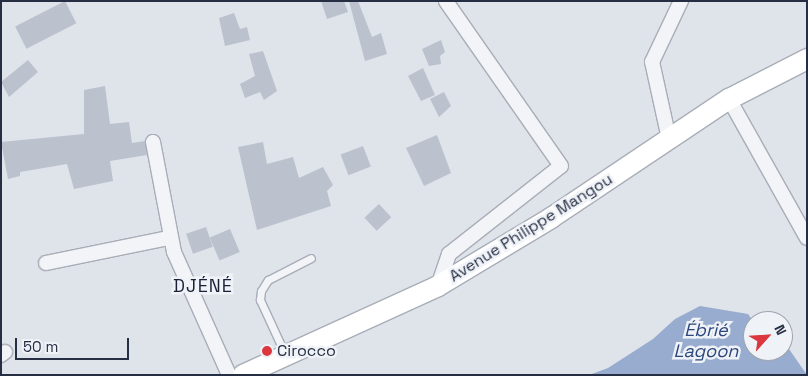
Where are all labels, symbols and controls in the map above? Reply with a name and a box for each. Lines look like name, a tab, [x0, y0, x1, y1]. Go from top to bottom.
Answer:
street label: Avenue Philippe Mangou	[446, 170, 616, 286]
district label: DJÉNÉ	[172, 275, 234, 297]
north arrow	[743, 311, 793, 361]
water label: Ébrié Lagoon	[674, 320, 738, 362]
text: N	[770, 322, 791, 338]
scale bar	[18, 328, 131, 360]
text: 50 m	[23, 337, 58, 356]
place label: Cirocco	[277, 341, 336, 361]
marker: Cirocco	[261, 345, 273, 357]

